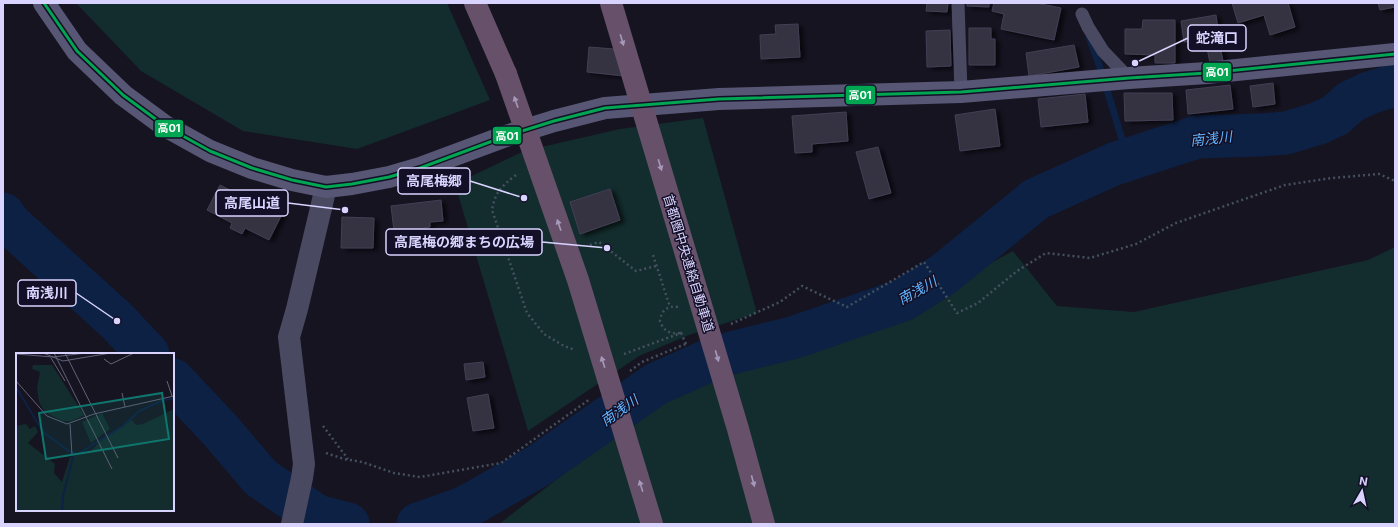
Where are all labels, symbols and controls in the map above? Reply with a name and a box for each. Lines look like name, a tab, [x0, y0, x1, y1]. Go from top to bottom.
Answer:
callout: 蛇滝口	[1188, 25, 1246, 51]
text: 蛇滝口	[1196, 29, 1238, 46]
one-way arrow	[619, 35, 625, 47]
line badge: 高01	[1202, 62, 1232, 82]
text: 高01	[1205, 65, 1229, 79]
line badge: 高01	[845, 85, 876, 105]
text: 高01	[848, 88, 872, 102]
one-way arrow	[513, 96, 519, 108]
line badge: 高01	[154, 119, 184, 138]
text: 高01	[157, 121, 181, 135]
line badge: 高01	[492, 126, 522, 145]
water label: 南浅川	[1189, 127, 1235, 149]
text: 高01	[495, 129, 519, 143]
one-way arrow	[657, 159, 663, 171]
callout: 高尾梅郷	[398, 168, 470, 194]
text: 高尾梅郷	[406, 172, 462, 189]
callout: 高尾山道	[216, 190, 288, 216]
street label: 首都圏中央連絡自動車道	[660, 192, 718, 334]
text: 高尾山道	[224, 194, 280, 211]
one-way arrow	[556, 219, 562, 231]
callout: 高尾梅の郷まちの広場	[386, 229, 542, 255]
text: 高尾梅の郷まちの広場	[394, 233, 534, 250]
water label: 南浅川	[895, 271, 941, 308]
callout: 南浅川	[18, 280, 76, 306]
text: 南浅川	[26, 284, 68, 301]
one-way arrow	[714, 351, 720, 363]
inset map	[16, 353, 174, 511]
one-way arrow	[600, 356, 606, 368]
water label: 南浅川	[597, 390, 643, 429]
north arrow	[1342, 471, 1382, 511]
text: N	[1358, 474, 1369, 489]
one-way arrow	[750, 475, 756, 488]
one-way arrow	[638, 480, 644, 492]

